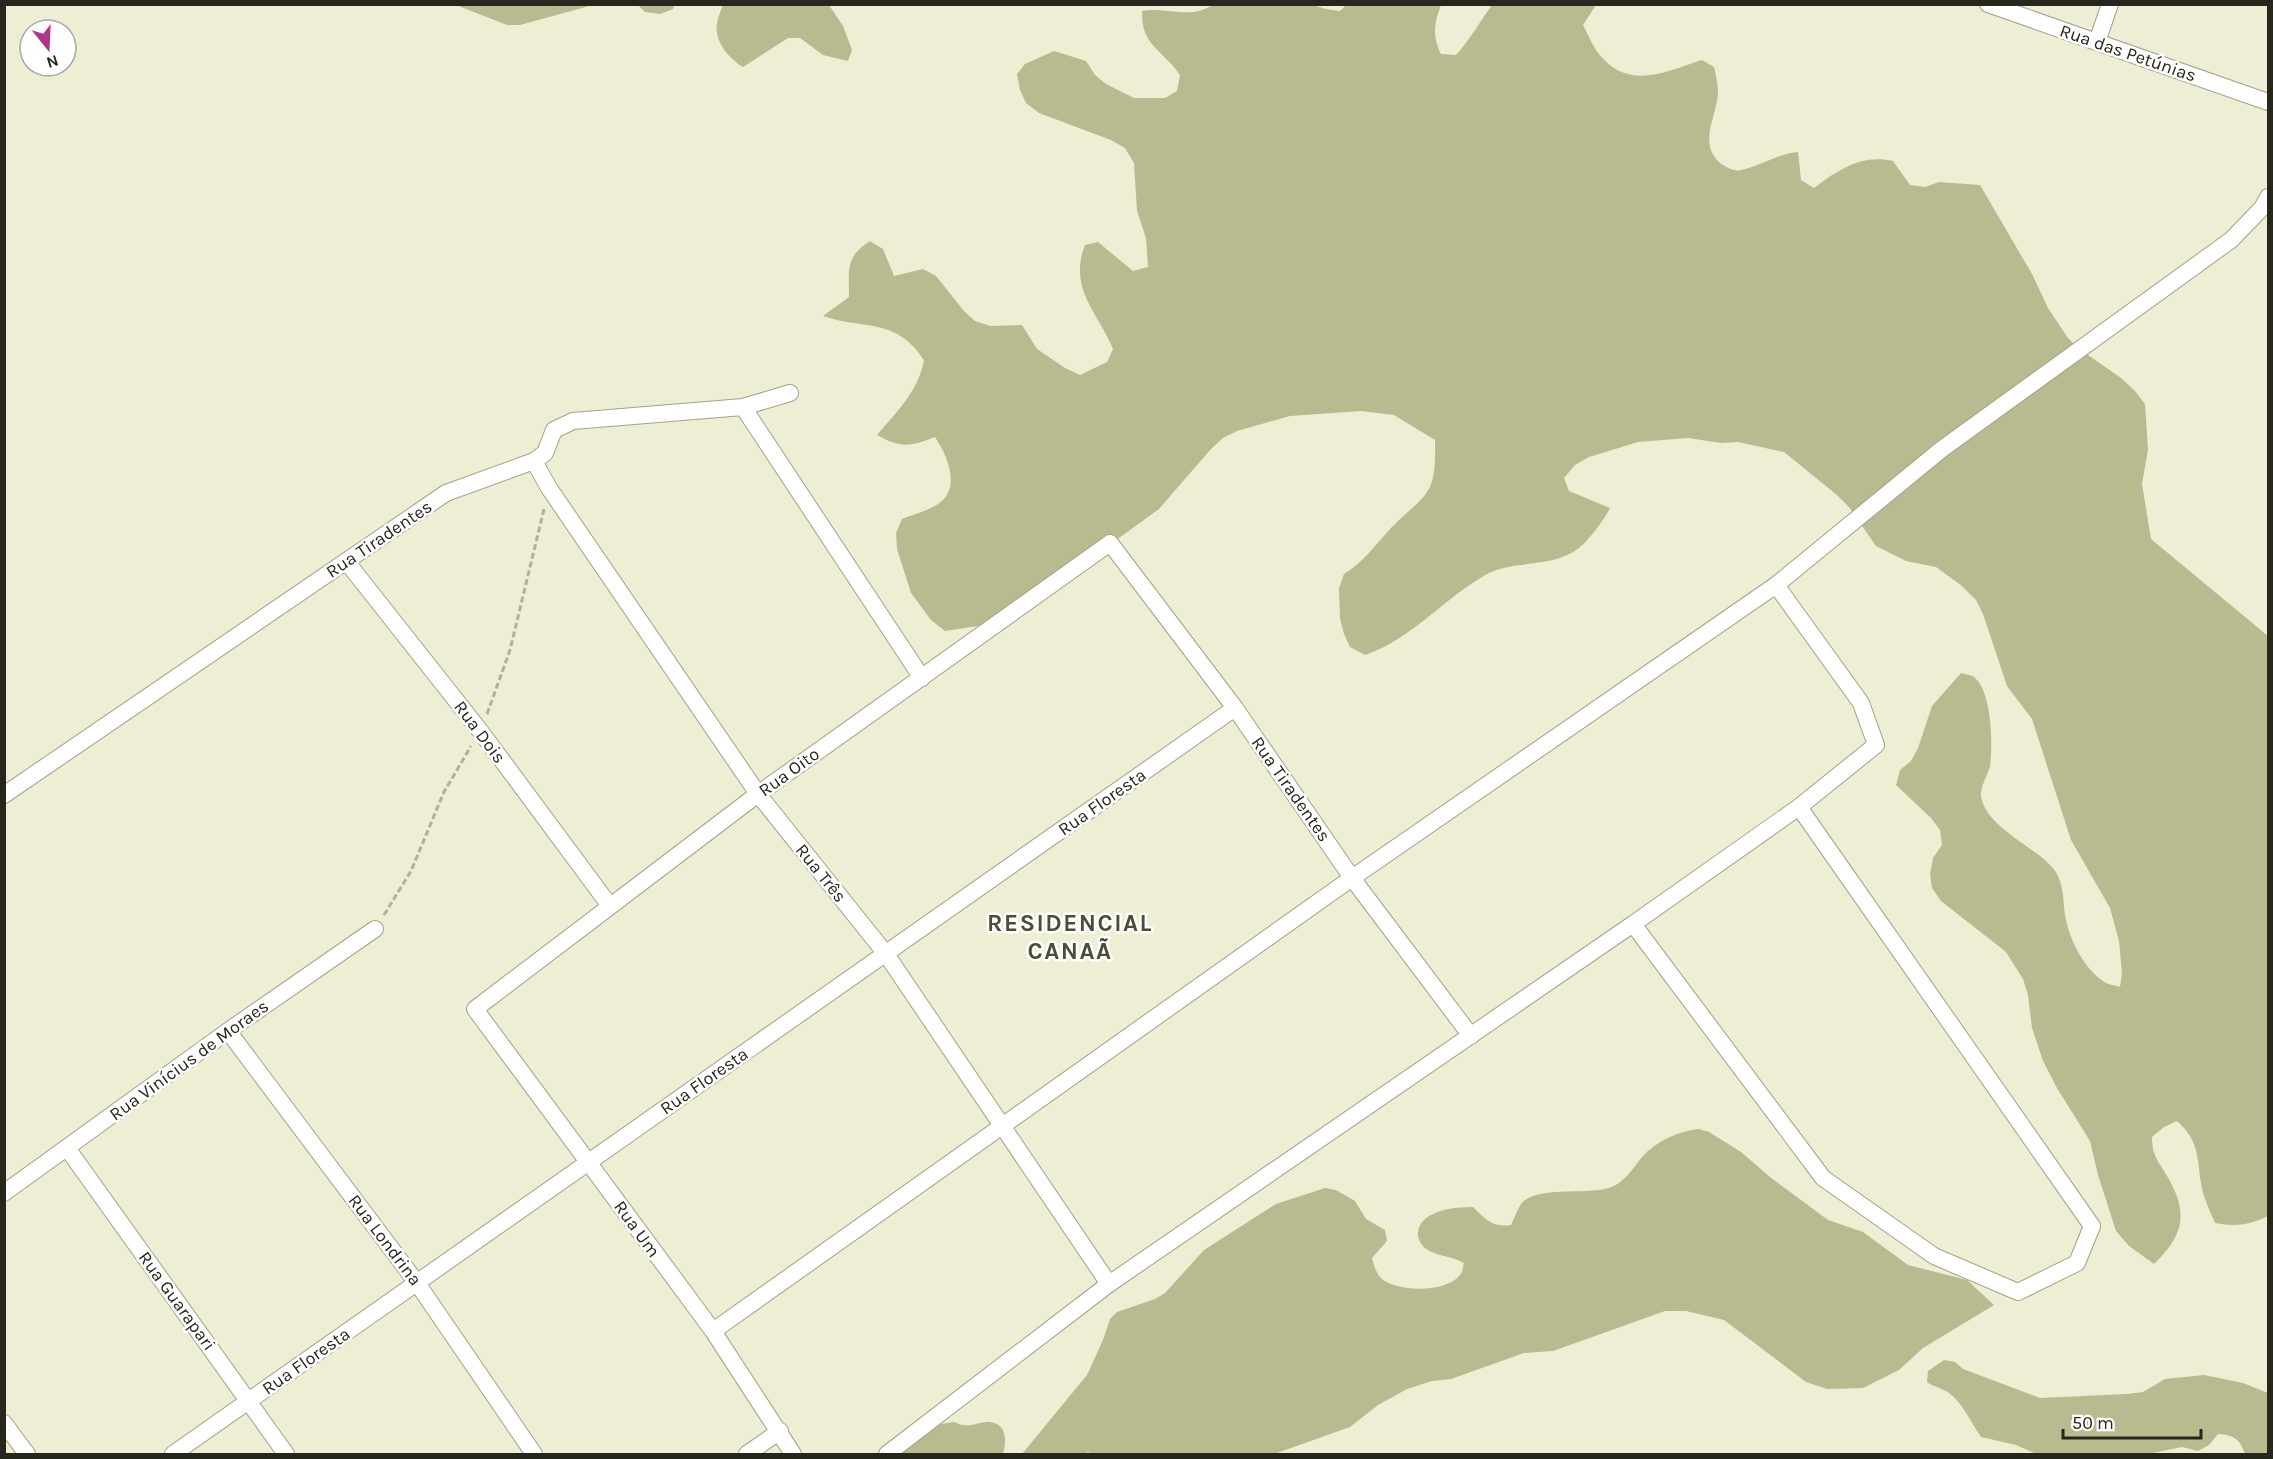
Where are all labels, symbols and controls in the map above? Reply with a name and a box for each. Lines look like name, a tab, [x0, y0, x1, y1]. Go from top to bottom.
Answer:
north arrow	[18, 18, 78, 78]
street label: Rua das Petúnias	[2057, 19, 2199, 87]
text: N	[44, 51, 61, 73]
street label: Rua Tiradentes	[322, 495, 436, 583]
street label: Rua Dois	[449, 696, 511, 768]
street label: Rua Tiradentes	[1247, 732, 1335, 846]
street label: Rua Oito	[754, 743, 824, 801]
street label: Rua Floresta	[1054, 764, 1150, 840]
street label: Rua Três	[791, 839, 851, 907]
district label: RESIDENCIAL CANAÃ	[987, 909, 1153, 965]
street label: Rua Vinícius de Moraes	[105, 995, 273, 1125]
street label: Rua Floresta	[656, 1043, 752, 1119]
street label: Rua Londrina	[344, 1190, 426, 1290]
street label: Rua Um	[609, 1196, 665, 1262]
street label: Rua Guarapari	[134, 1247, 220, 1355]
street label: Rua Floresta	[258, 1323, 354, 1399]
scale bar	[2063, 1402, 2201, 1440]
text: 50 m	[2072, 1412, 2114, 1434]

